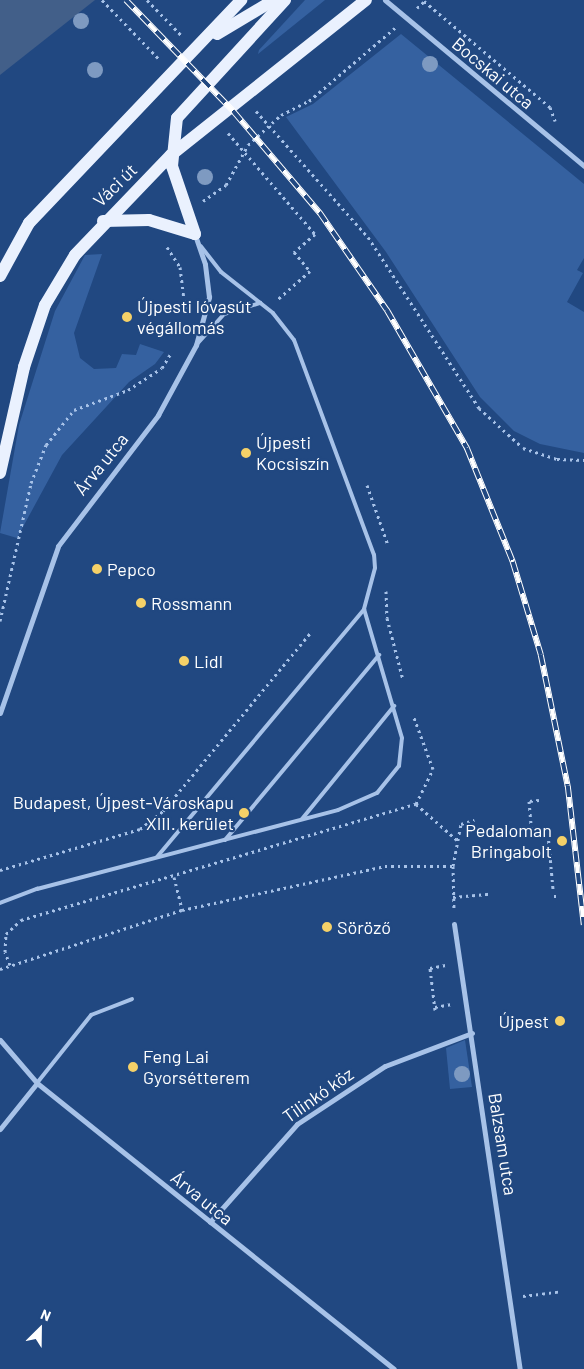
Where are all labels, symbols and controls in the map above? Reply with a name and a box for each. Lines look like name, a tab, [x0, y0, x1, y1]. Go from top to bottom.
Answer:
street label: Bocskai utca	[448, 33, 538, 113]
street label: Váci út	[89, 159, 141, 211]
place label: Újpesti lóvasút végállomás	[137, 296, 252, 338]
marker: Újpesti lóvasút végállomás	[121, 311, 133, 323]
street label: Árva utca	[69, 429, 133, 499]
place label: Újpesti Kocsiszín	[256, 432, 329, 474]
marker: Újpesti Kocsiszín	[240, 447, 252, 459]
place label: Pepco	[107, 558, 156, 580]
marker: Pepco	[91, 563, 103, 575]
place label: Rossmann	[151, 592, 232, 614]
marker: Rossmann	[135, 597, 147, 609]
place label: Lidl	[194, 650, 223, 672]
marker: Lidl	[178, 655, 190, 667]
place label: Budapest, Újpest-Városkapu XIII. kerület	[13, 792, 234, 834]
marker: Budapest, Újpest-Városkapu XIII. kerület	[238, 807, 250, 819]
place label: Pedaloman Bringabolt	[465, 820, 552, 862]
marker: Pedaloman Bringabolt	[556, 835, 568, 847]
place label: Söröző	[337, 916, 391, 938]
marker: Söröző	[321, 921, 333, 933]
place label: Újpest	[498, 1010, 549, 1032]
marker: Újpest	[553, 1014, 567, 1028]
place label: Feng Lai Gyorsétterem	[143, 1046, 250, 1088]
marker: Feng Lai Gyorsétterem	[127, 1061, 139, 1073]
street label: Tilinkó köz	[279, 1063, 357, 1127]
street label: Balzsam utca	[484, 1091, 522, 1197]
street label: Árva utca	[167, 1166, 237, 1230]
north arrow	[15, 1304, 65, 1354]
text: N	[38, 1305, 54, 1324]

